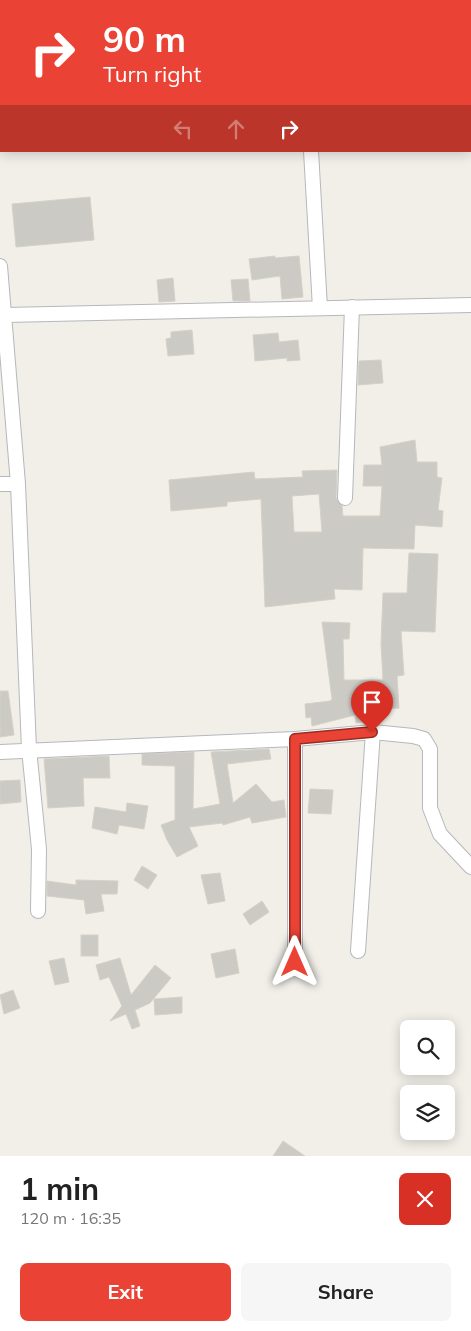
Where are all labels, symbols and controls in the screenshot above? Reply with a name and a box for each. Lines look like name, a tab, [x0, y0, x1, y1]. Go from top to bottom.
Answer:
text: 90 m	[103, 17, 186, 61]
icon: right	[20, 20, 85, 85]
text: Turn right	[103, 60, 201, 88]
icon: left	[169, 115, 197, 143]
icon: ahead	[222, 115, 250, 143]
icon: right	[275, 115, 303, 143]
pin	[351, 681, 393, 732]
icon: arrive	[358, 688, 386, 716]
position arrow	[268, 935, 320, 987]
map controls	[400, 1020, 455, 1140]
button: search	[400, 1020, 455, 1075]
button: layers	[400, 1085, 455, 1140]
text: 1 min	[20, 1170, 99, 1208]
button: close	[399, 1173, 451, 1225]
text: 120 m · 16:35	[20, 1208, 121, 1228]
button: Exit	[20, 1263, 231, 1321]
button: Share	[241, 1263, 451, 1321]

